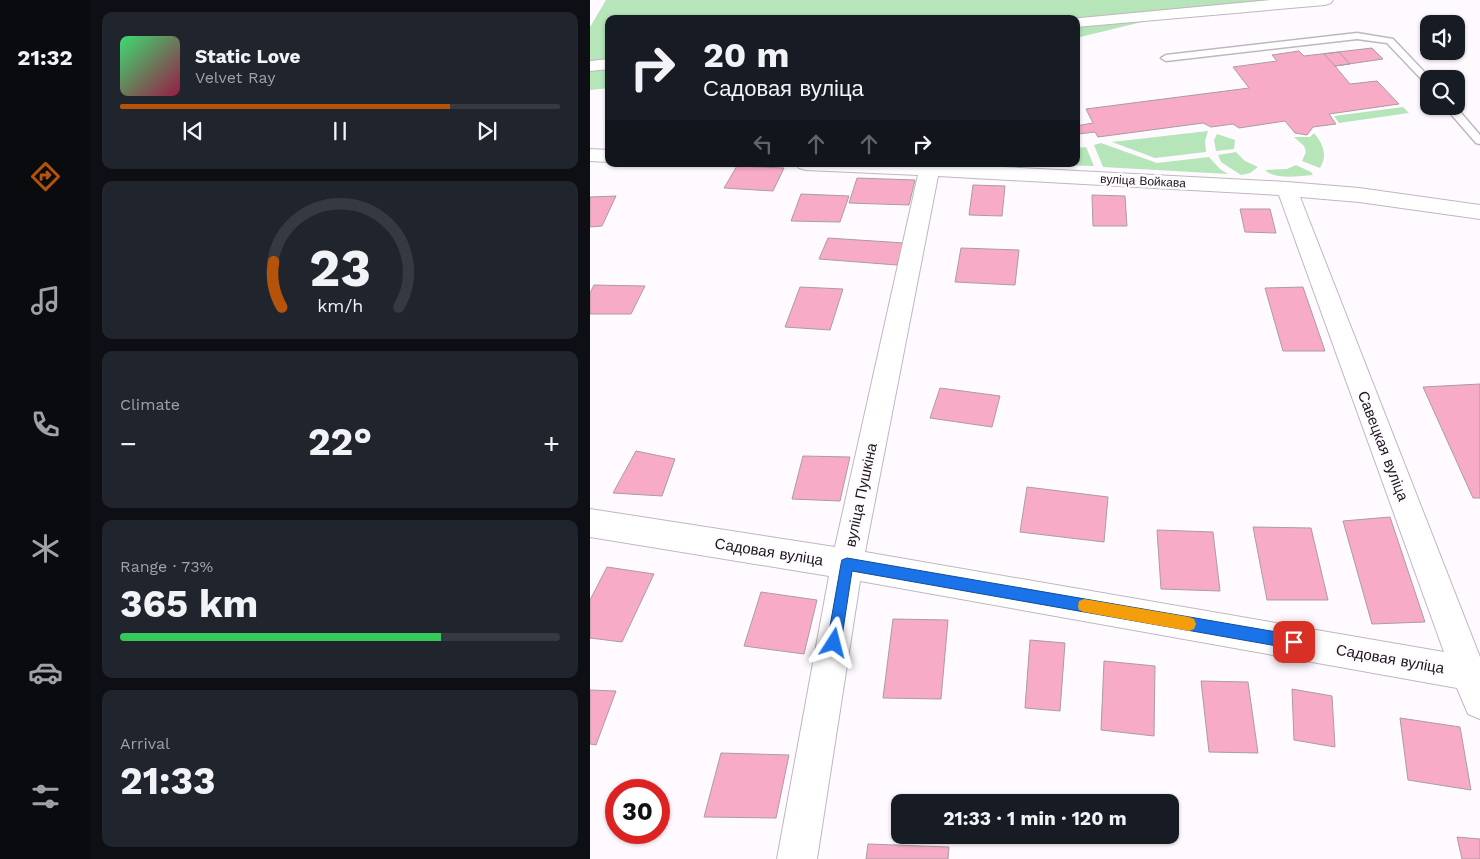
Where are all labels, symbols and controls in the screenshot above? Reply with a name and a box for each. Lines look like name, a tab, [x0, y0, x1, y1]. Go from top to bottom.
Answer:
map controls	[1420, 15, 1465, 115]
button: sound	[1420, 15, 1465, 60]
text: 20 m	[703, 34, 789, 76]
icon: right	[620, 35, 685, 100]
text: 21:32	[17, 45, 73, 70]
text: Static Love	[195, 45, 300, 68]
text: Velvet Ray	[195, 68, 275, 87]
button: search	[1420, 70, 1465, 115]
text: Садовая вуліца	[703, 76, 864, 101]
icon: previous	[179, 117, 207, 145]
icon: pause	[326, 117, 354, 145]
icon: next	[473, 117, 501, 145]
icon: left	[749, 130, 777, 158]
icon: ahead	[802, 130, 830, 158]
icon: ahead	[855, 130, 883, 158]
icon: right	[908, 130, 936, 158]
icon: directions	[28, 159, 63, 194]
street label: вуліца Войкава	[1100, 172, 1186, 190]
text: 23	[309, 238, 371, 299]
icon: music	[28, 283, 63, 318]
text: km/h	[317, 295, 363, 316]
street label: Савецкая вуліца	[1354, 388, 1412, 504]
text: Climate	[120, 395, 180, 414]
icon: phone	[28, 407, 63, 442]
text: 22°	[308, 420, 372, 464]
text: −	[120, 427, 137, 460]
text: +	[543, 427, 560, 460]
street label: вуліца Пушкіна	[841, 441, 881, 549]
icon: climate	[28, 531, 63, 566]
street label: Садовая вуліца	[713, 535, 825, 570]
text: Range · 73%	[120, 557, 213, 576]
text: 365 km	[120, 582, 258, 626]
position arrow	[807, 616, 859, 668]
pin	[1273, 621, 1315, 663]
icon: arrive	[1280, 628, 1308, 656]
street label: Садовая вуліца	[1334, 641, 1446, 677]
icon: car	[28, 655, 63, 690]
text: Arrival	[120, 734, 170, 753]
text: 21:33	[120, 759, 216, 803]
icon: filters	[28, 779, 63, 814]
speed limit sign: 30	[605, 779, 670, 844]
text: 21:33 · 1 min · 120 m	[943, 807, 1127, 830]

